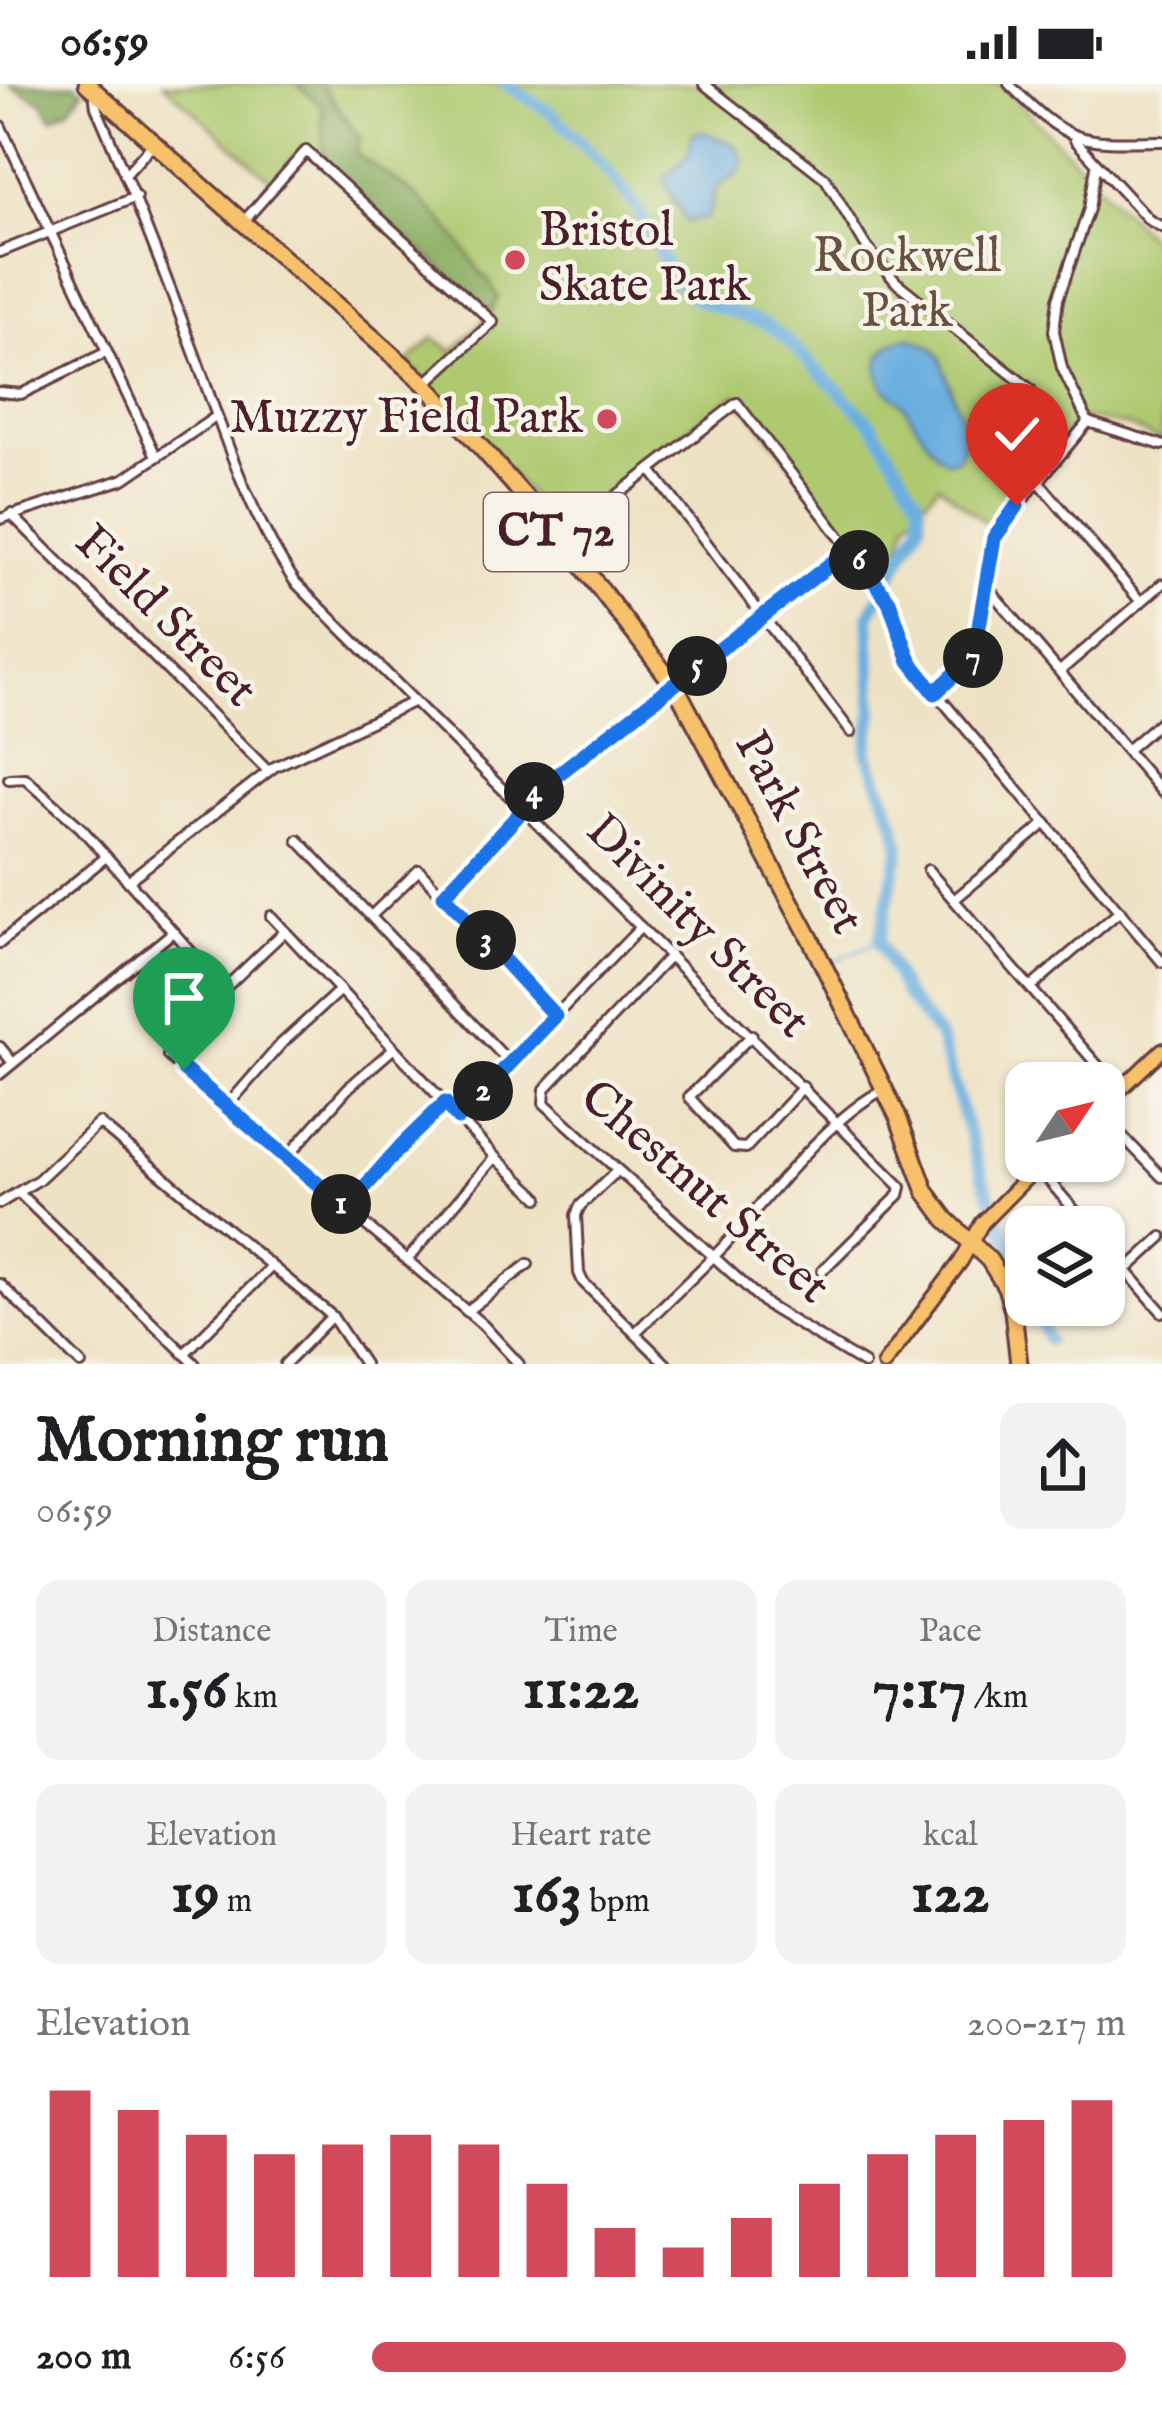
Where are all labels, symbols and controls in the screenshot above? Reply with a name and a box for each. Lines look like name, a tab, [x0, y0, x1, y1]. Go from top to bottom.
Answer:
text: 06:59	[60, 14, 149, 71]
place label: Bristol Skate Park	[539, 202, 751, 317]
park label: Rockwell Park	[813, 228, 1002, 343]
marker: Bristol Skate Park	[502, 247, 528, 273]
pin	[966, 383, 1068, 506]
place label: Muzzy Field Park	[229, 389, 583, 449]
icon: check	[984, 401, 1050, 467]
marker: Muzzy Field Park	[594, 406, 620, 432]
road number: CT 72	[484, 493, 628, 571]
street label: Field Street	[61, 513, 269, 721]
pin: 6	[829, 530, 889, 590]
text: 6	[852, 539, 866, 581]
pin: 7	[943, 628, 1003, 688]
pin: 5	[667, 636, 727, 696]
text: 7	[965, 637, 981, 679]
text: 5	[691, 645, 703, 687]
street label: Park Street	[720, 721, 876, 945]
pin: 4	[504, 762, 564, 822]
text: 4	[526, 771, 542, 813]
street label: Divinity Street	[572, 802, 822, 1052]
pin: 3	[456, 910, 516, 970]
text: 3	[480, 919, 492, 961]
pin	[133, 947, 235, 1070]
icon: arrive	[151, 965, 217, 1031]
pin: 2	[453, 1061, 513, 1121]
north arrow	[1005, 1062, 1125, 1182]
map controls	[1005, 1062, 1125, 1326]
street label: Chestnut Street	[567, 1068, 841, 1318]
text: 2	[475, 1070, 491, 1112]
pin: 1	[311, 1174, 371, 1234]
text: 1	[335, 1183, 347, 1225]
button: layers	[1005, 1206, 1125, 1326]
text: Morning run	[36, 1400, 389, 1484]
button: share	[1000, 1403, 1126, 1529]
text: 06:59	[36, 1487, 113, 1536]
text: Distance	[152, 1611, 271, 1653]
text: Time	[544, 1611, 618, 1653]
text: Pace	[919, 1611, 982, 1653]
text: 1.56	[145, 1653, 228, 1729]
text: 11:22	[523, 1653, 639, 1729]
text: 7:17	[872, 1653, 967, 1729]
text: km	[228, 1677, 278, 1719]
text: /km	[967, 1677, 1028, 1719]
text: Elevation	[146, 1815, 277, 1857]
text: Heart rate	[511, 1815, 651, 1857]
text: kcal	[923, 1815, 978, 1857]
text: 19	[171, 1857, 220, 1933]
text: 163	[512, 1857, 582, 1933]
text: 122	[911, 1857, 990, 1933]
text: m	[220, 1881, 252, 1923]
text: bpm	[582, 1881, 650, 1923]
text: Elevation	[36, 2000, 191, 2049]
text: 200–217 m	[967, 2000, 1126, 2049]
text: 200 m	[36, 2333, 131, 2382]
text: 6:56	[228, 2333, 285, 2382]

